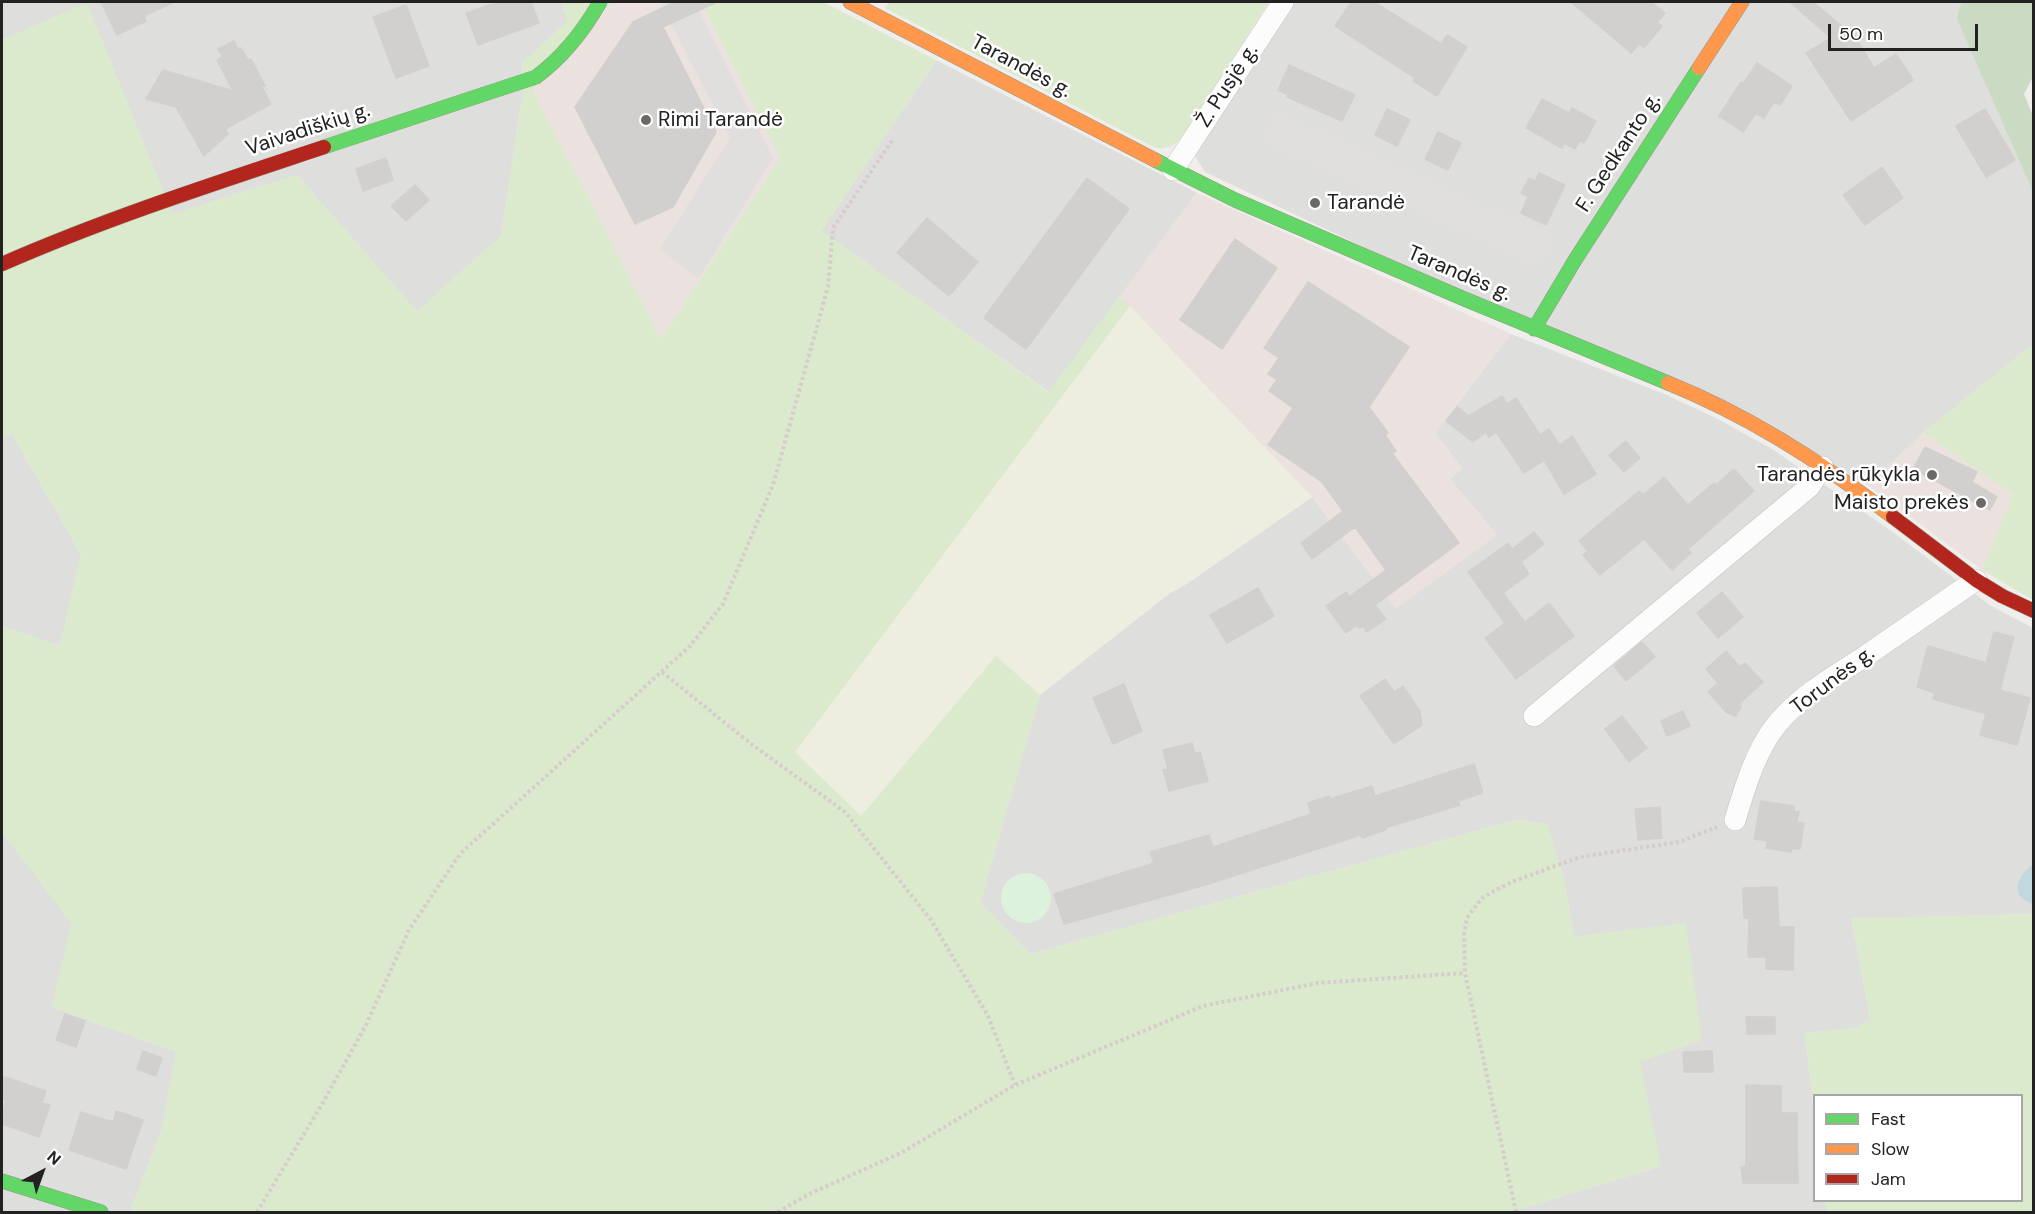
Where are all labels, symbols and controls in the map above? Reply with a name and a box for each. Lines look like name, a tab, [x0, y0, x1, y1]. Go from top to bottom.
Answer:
scale bar	[1831, 12, 1981, 50]
text: 50 m	[1839, 22, 1883, 46]
street label: Tarandės g.	[967, 30, 1075, 104]
street label: Ž. Pusjė g.	[1192, 40, 1264, 132]
street label: F. Gedkanto g.	[1571, 89, 1667, 217]
street label: Vaivadiškių g.	[243, 98, 373, 162]
place label: Rimi Tarandė	[658, 107, 783, 133]
marker: Rimi Tarandė	[639, 113, 653, 127]
place label: Tarandė	[1327, 190, 1405, 216]
marker: Tarandė	[1308, 196, 1322, 210]
street label: Tarandės g.	[1403, 241, 1515, 307]
place label: Tarandės rūkykla	[1757, 462, 1920, 488]
marker: Tarandės rūkykla	[1925, 468, 1939, 482]
place label: Maisto prekės	[1834, 490, 1969, 516]
marker: Maisto prekės	[1974, 496, 1988, 510]
street label: Torunės g.	[1786, 641, 1880, 721]
legend	[1813, 1094, 2023, 1202]
text: Fast	[1871, 1107, 1906, 1131]
text: Slow	[1871, 1137, 1910, 1161]
north arrow	[12, 1142, 72, 1202]
text: N	[43, 1146, 65, 1170]
text: Jam	[1871, 1167, 1906, 1191]

